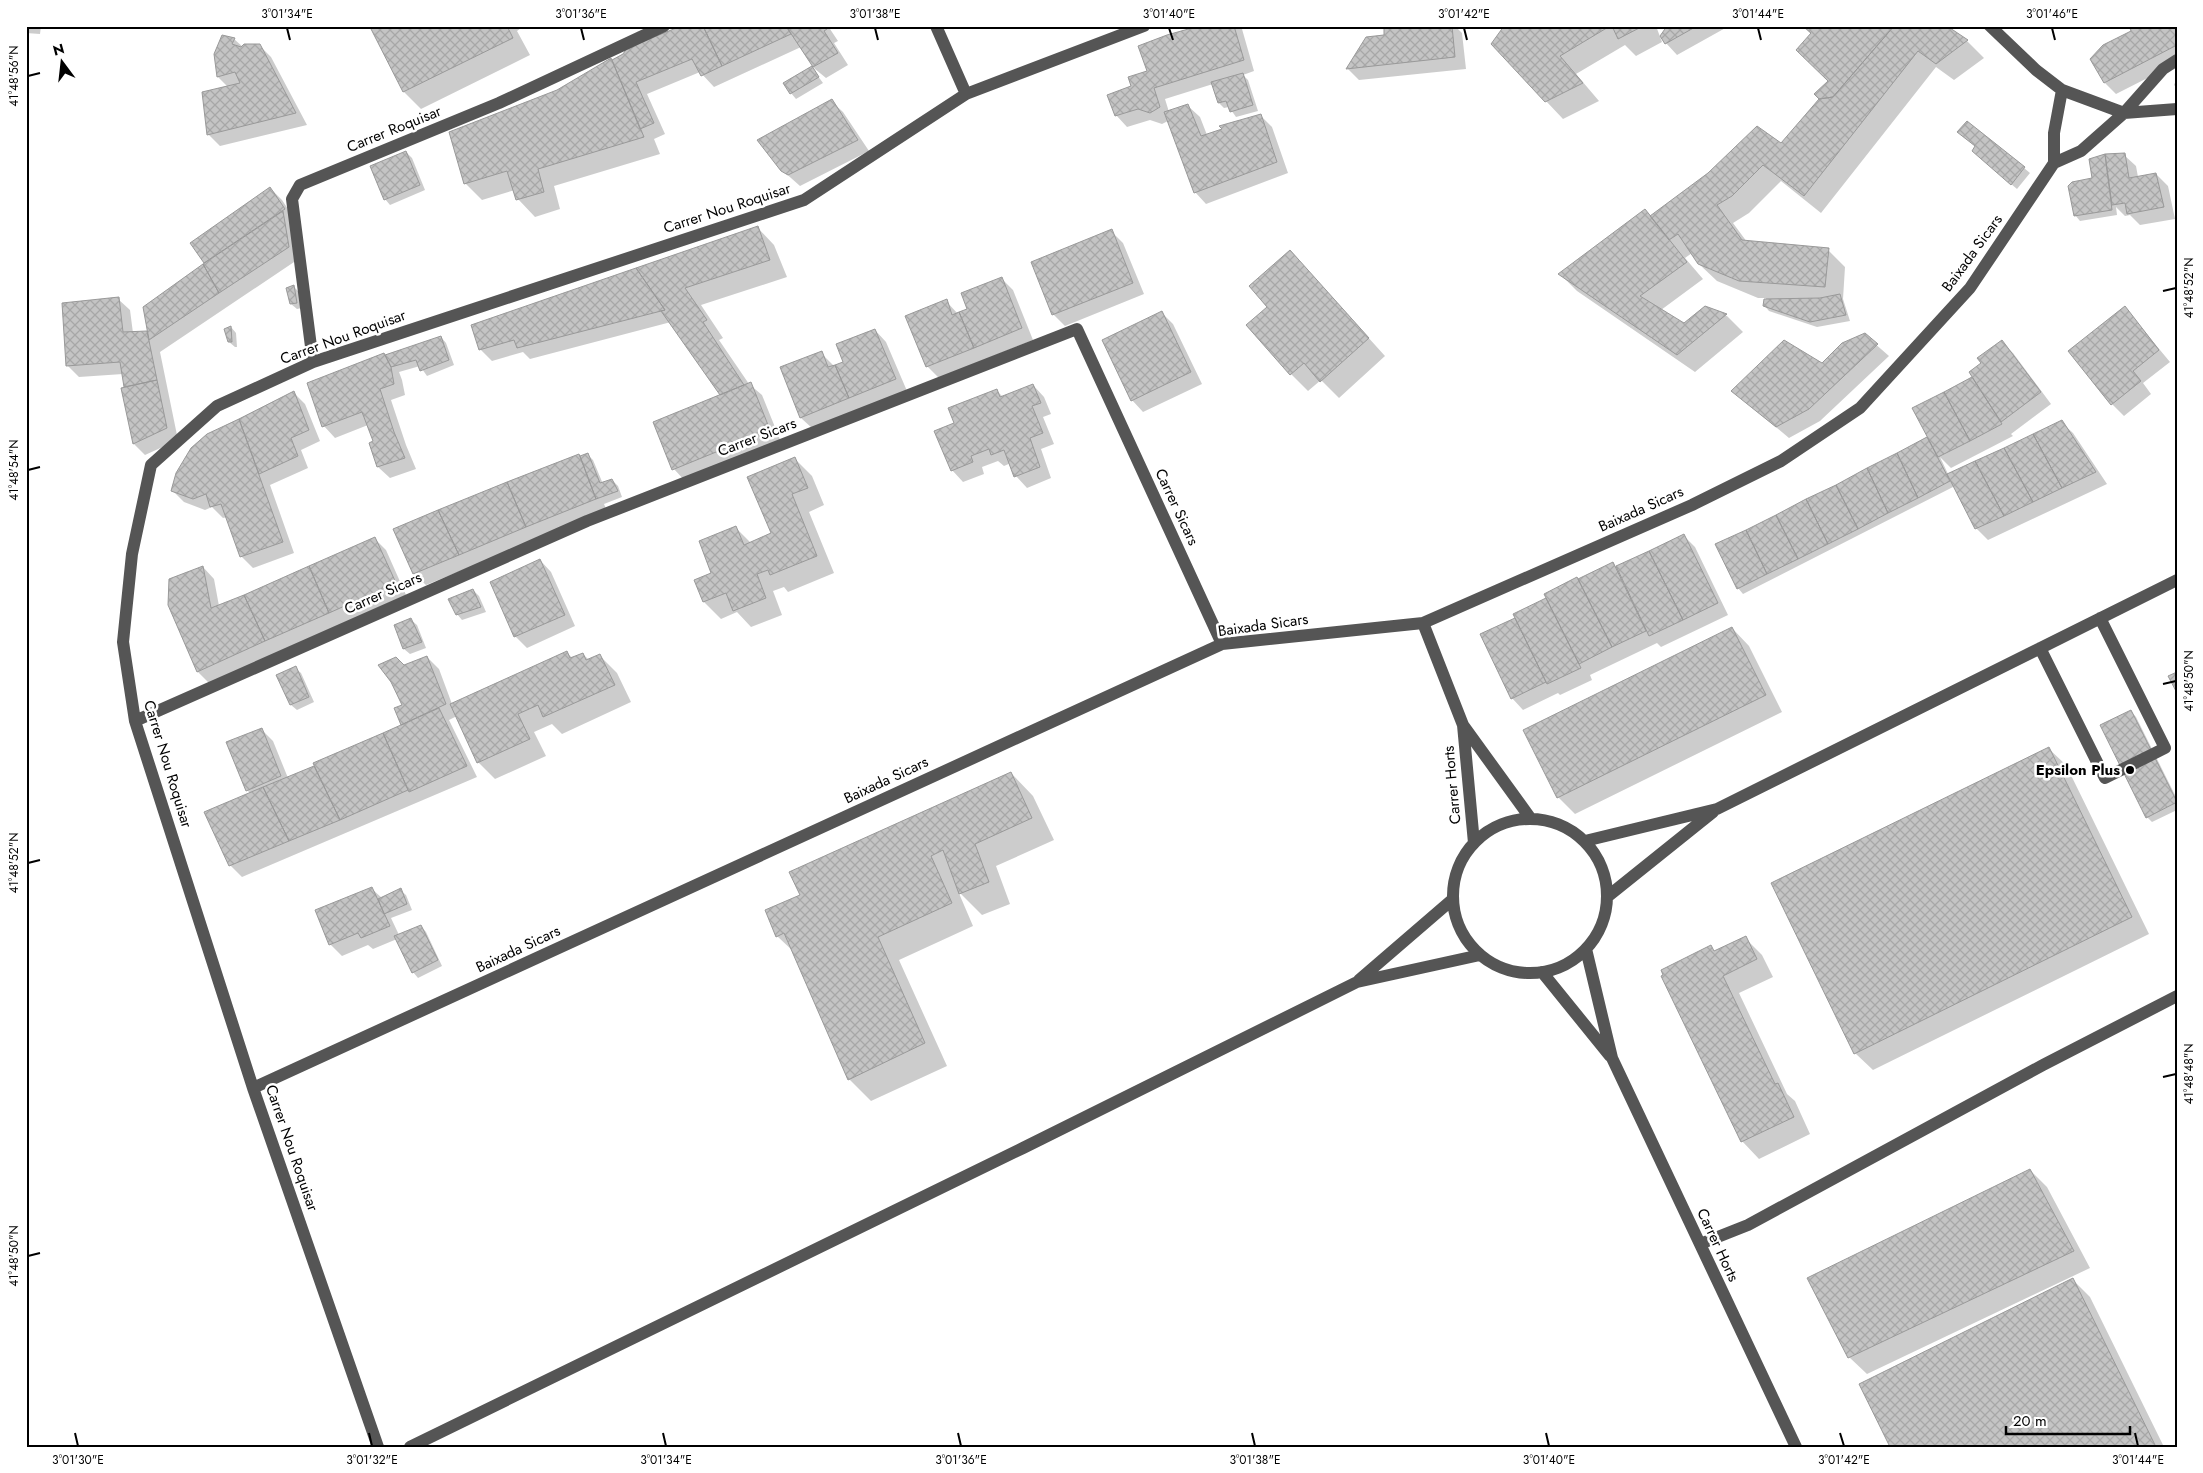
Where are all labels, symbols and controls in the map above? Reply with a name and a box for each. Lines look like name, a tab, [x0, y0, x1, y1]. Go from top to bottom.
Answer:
text: 3°01'34"E	[261, 5, 313, 23]
text: 3°01'36"E	[555, 5, 607, 23]
text: 3°01'38"E	[849, 5, 901, 23]
text: 3°01'40"E	[1143, 5, 1195, 23]
text: 3°01'42"E	[1438, 5, 1490, 23]
text: 3°01'44"E	[1732, 5, 1784, 23]
text: 3°01'46"E	[2026, 5, 2078, 23]
north arrow	[38, 38, 88, 88]
text: N	[51, 38, 67, 61]
text: 41°48'56"N	[5, 45, 23, 107]
street label: Carrer Roquisar	[343, 100, 445, 158]
street label: Carrer Nou Roquisar	[661, 177, 794, 239]
street label: Baixada Sicars	[1936, 210, 2008, 296]
text: 41°48'52"N	[2180, 257, 2198, 319]
street label: Carrer Nou Roquisar	[277, 304, 410, 370]
street label: Carrer Sicars	[714, 412, 800, 462]
text: 41°48'54"N	[5, 439, 23, 501]
street label: Carrer Sicars	[1150, 465, 1204, 549]
street label: Baixada Sicars	[1595, 480, 1687, 538]
street label: Carrer Sicars	[341, 566, 425, 620]
street label: Baixada Sicars	[1216, 608, 1310, 642]
text: 41°48'50"N	[2180, 650, 2198, 712]
street label: Carrer Nou Roquisar	[138, 697, 198, 831]
street label: Carrer Horts	[1438, 745, 1466, 825]
street label: Baixada Sicars	[840, 751, 932, 809]
place label: Epsilon Plus	[2036, 759, 2120, 781]
marker: Epsilon Plus	[2124, 764, 2136, 776]
text: 41°48'52"N	[5, 832, 23, 894]
street label: Baixada Sicars	[472, 920, 564, 978]
text: 41°48'48"N	[2180, 1043, 2198, 1105]
street label: Carrer Nou Roquisar	[260, 1082, 324, 1215]
street label: Carrer Horts	[1691, 1205, 1745, 1285]
text: 41°48'50"N	[5, 1225, 23, 1287]
scale bar	[2006, 1403, 2129, 1435]
text: 20 m	[2013, 1410, 2047, 1432]
text: 3°01'30"E	[52, 1451, 104, 1469]
text: 3°01'32"E	[346, 1451, 398, 1469]
text: 3°01'34"E	[640, 1451, 692, 1469]
text: 3°01'36"E	[935, 1451, 987, 1469]
text: 3°01'38"E	[1229, 1451, 1281, 1469]
text: 3°01'40"E	[1523, 1451, 1575, 1469]
text: 3°01'42"E	[1818, 1451, 1870, 1469]
text: 3°01'44"E	[2112, 1451, 2164, 1469]

